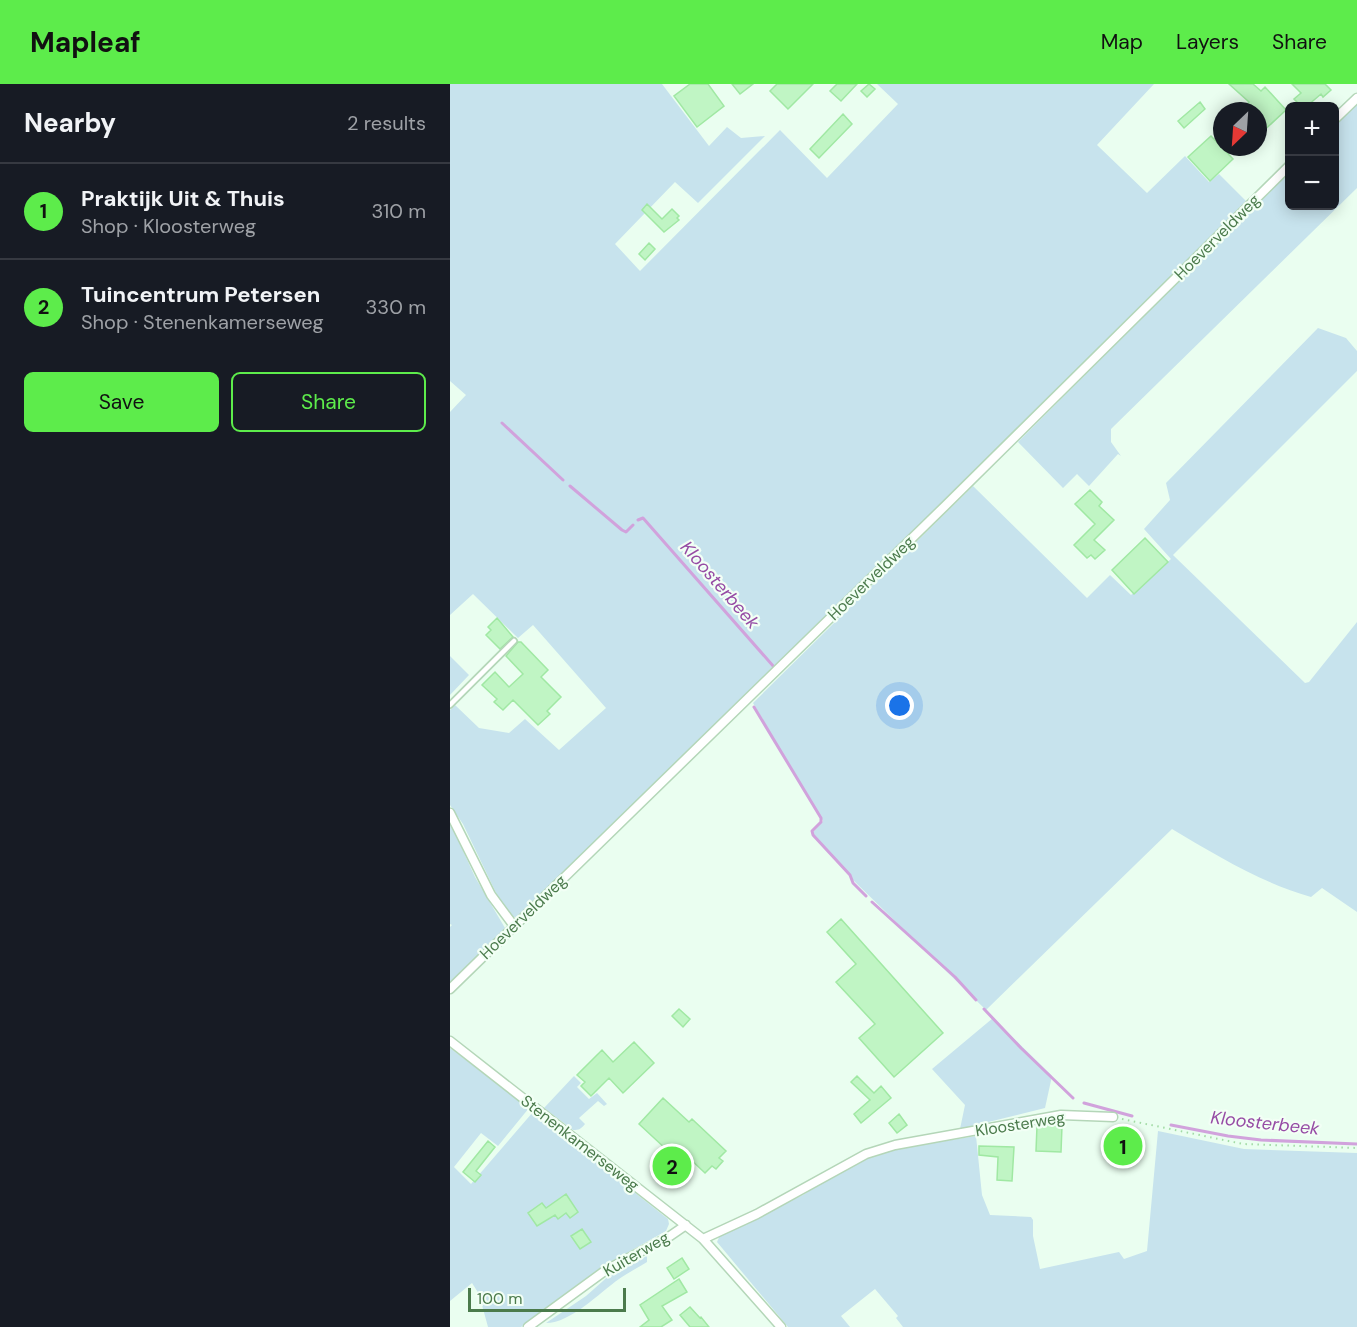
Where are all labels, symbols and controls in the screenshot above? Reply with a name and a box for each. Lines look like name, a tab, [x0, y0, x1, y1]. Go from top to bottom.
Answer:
text: Mapleaf	[30, 24, 141, 61]
text: Map	[1101, 28, 1143, 56]
text: Layers	[1176, 28, 1239, 56]
text: Share	[1272, 28, 1327, 56]
north arrow	[1213, 102, 1267, 156]
map controls	[1285, 102, 1339, 210]
button: +	[1285, 102, 1339, 156]
text: Nearby	[24, 106, 116, 140]
text: 2 results	[347, 110, 426, 136]
button: −	[1285, 156, 1339, 210]
text: Praktijk Uit & Thuis	[81, 184, 285, 213]
street label: Hoeverveldweg	[1170, 190, 1264, 284]
text: 1	[40, 198, 47, 224]
text: 310 m	[371, 198, 426, 224]
text: Shop · Kloosterweg	[81, 213, 256, 239]
text: Tuincentrum Petersen	[81, 280, 320, 309]
text: 2	[38, 294, 49, 320]
text: 330 m	[366, 294, 426, 320]
text: Shop · Stenenkamerseweg	[81, 309, 324, 335]
button: Save	[24, 372, 219, 432]
button: Share	[231, 372, 426, 432]
street label: Hoeverveldweg	[823, 531, 919, 625]
water label: Kloosterbeek	[675, 536, 765, 635]
your location	[885, 691, 914, 720]
street label: Hoeverveldweg	[475, 870, 571, 964]
street label: Stenenkamerseweg	[517, 1090, 643, 1196]
water label: Kloosterbeek	[1209, 1105, 1321, 1141]
street label: Kloosterweg	[974, 1107, 1066, 1141]
pin: 1	[1104, 1124, 1142, 1168]
pin: 2	[652, 1144, 692, 1188]
street label: Kuiterweg	[599, 1227, 673, 1281]
scale bar	[468, 1285, 626, 1312]
text: 100 m	[477, 1288, 522, 1309]

